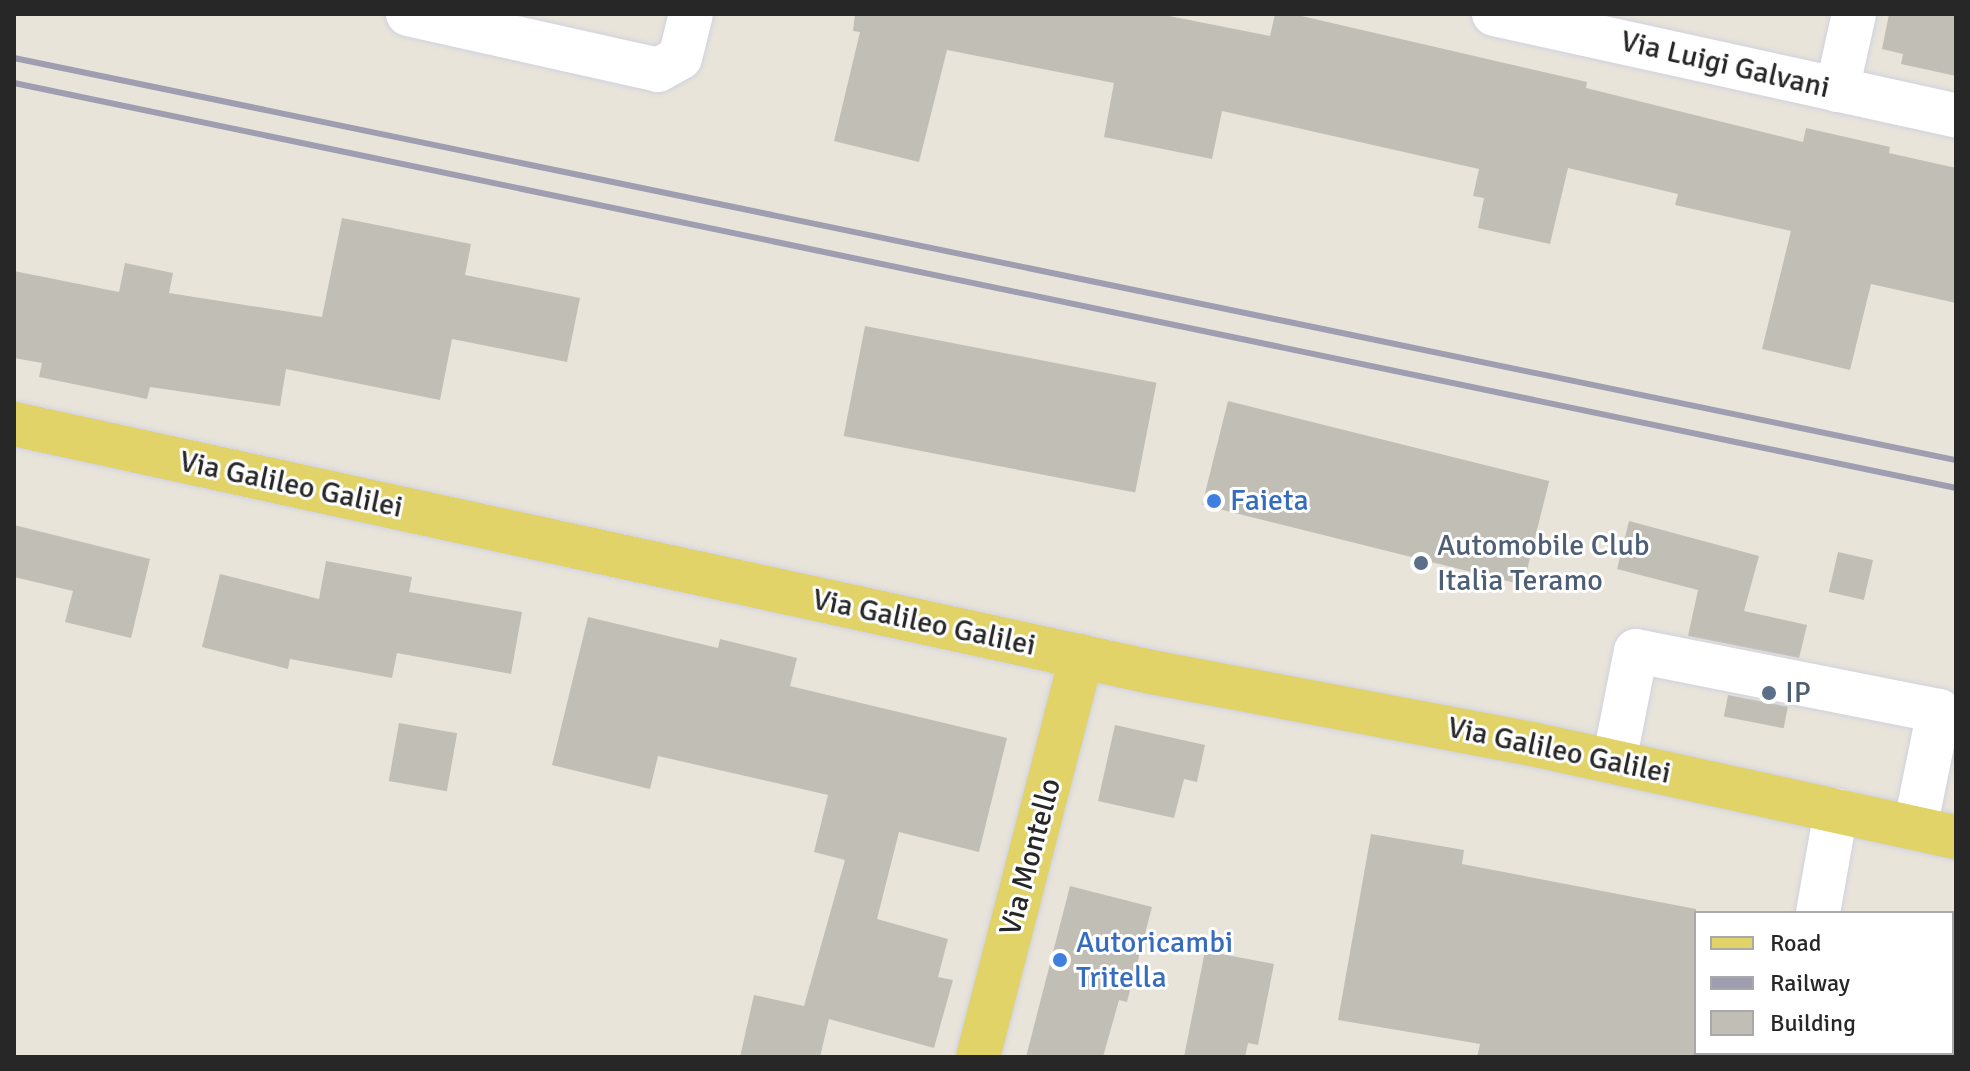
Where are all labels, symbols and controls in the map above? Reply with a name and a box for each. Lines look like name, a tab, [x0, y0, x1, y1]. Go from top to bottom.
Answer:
street label: Via Luigi Galvani	[1617, 23, 1833, 107]
street label: Via Galileo Galilei	[176, 444, 406, 526]
place label: Faieta	[1230, 483, 1309, 519]
marker: Faieta	[1205, 492, 1223, 510]
place label: Automobile Club Italia Teramo	[1437, 528, 1650, 598]
marker: Automobile Club Italia Teramo	[1412, 554, 1430, 572]
street label: Via Galileo Galilei	[809, 582, 1039, 664]
place label: IP	[1785, 675, 1811, 711]
marker: IP	[1760, 684, 1778, 702]
street label: Via Galileo Galilei	[1444, 710, 1674, 792]
street label: Via Montello	[993, 774, 1069, 940]
legend	[1694, 911, 1954, 1055]
place label: Autoricambi Tritella	[1076, 925, 1233, 996]
text: Road	[1770, 928, 1821, 958]
marker: Autoricambi Tritella	[1051, 951, 1069, 969]
text: Railway	[1770, 968, 1850, 998]
text: Building	[1770, 1008, 1856, 1038]

